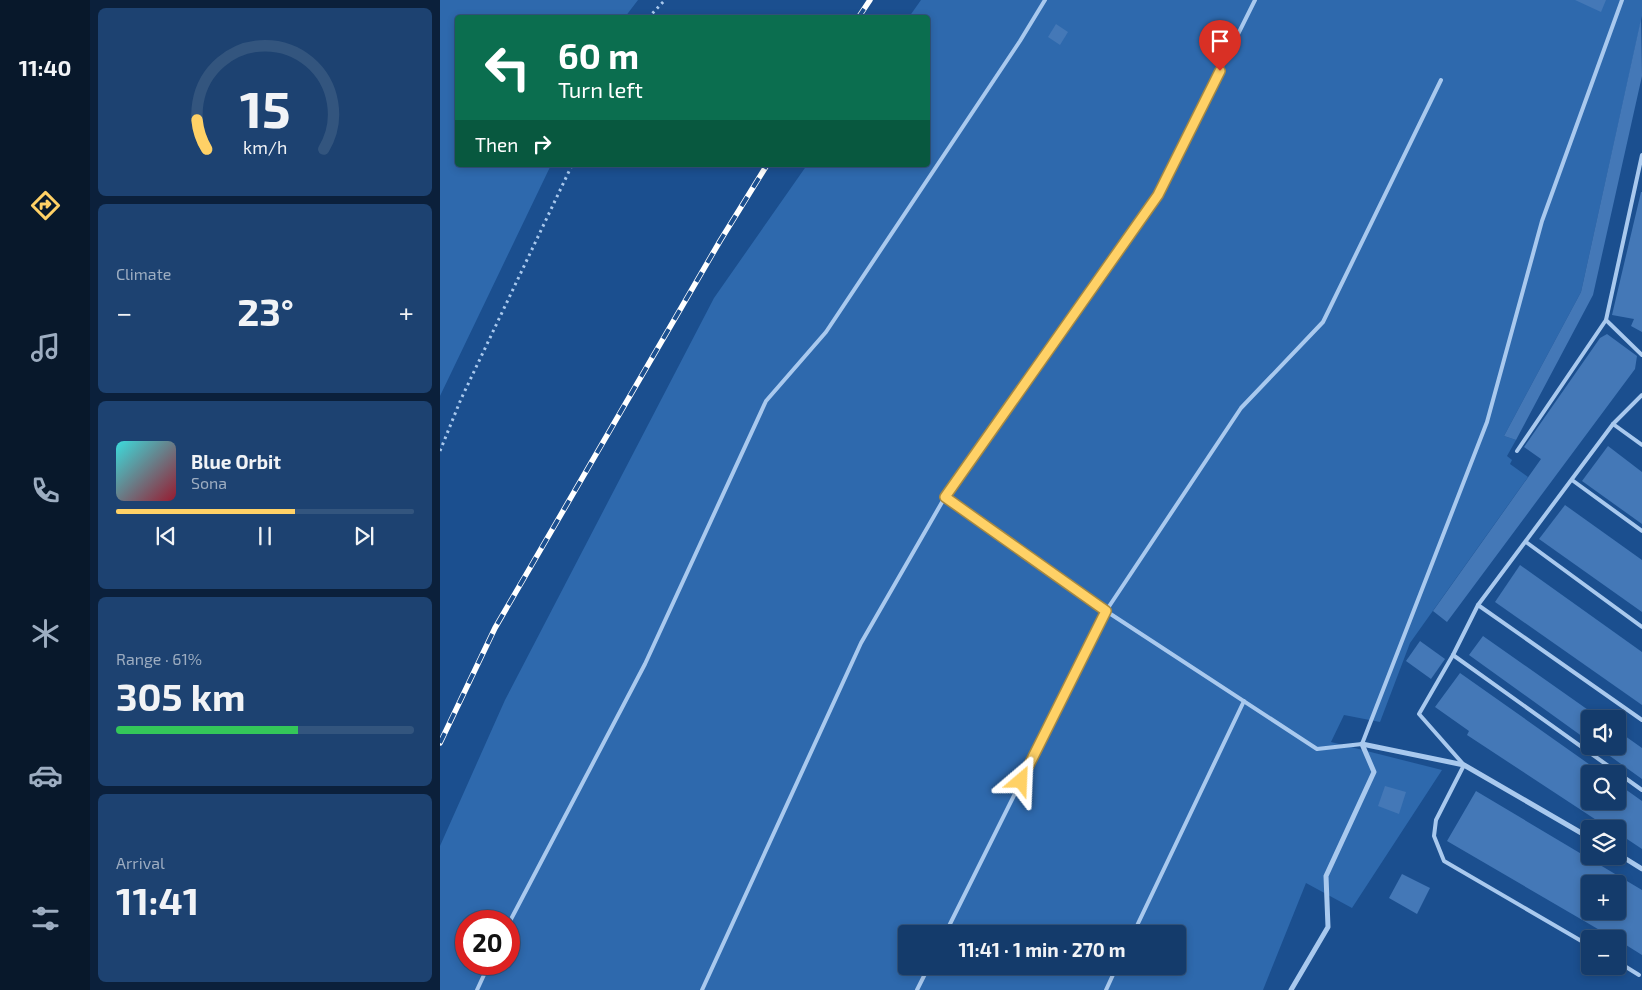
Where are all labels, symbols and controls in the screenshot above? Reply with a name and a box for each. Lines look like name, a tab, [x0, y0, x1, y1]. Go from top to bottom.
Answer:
pin	[1199, 20, 1241, 71]
icon: arrive	[1206, 27, 1234, 55]
text: 60 m	[558, 34, 639, 76]
icon: left	[475, 35, 540, 100]
text: 11:40	[19, 54, 71, 80]
text: 15	[239, 76, 291, 138]
text: Turn left	[558, 76, 643, 102]
icon: right	[528, 130, 556, 158]
text: Then	[475, 133, 518, 156]
text: km/h	[243, 136, 287, 158]
icon: directions	[28, 188, 63, 223]
text: Climate	[116, 264, 171, 283]
text: 23°	[237, 288, 294, 334]
text: −	[116, 295, 132, 329]
text: +	[399, 295, 414, 329]
icon: music	[28, 330, 63, 365]
text: Blue Orbit	[191, 450, 281, 473]
icon: phone	[28, 473, 63, 508]
text: Sona	[191, 473, 227, 492]
icon: previous	[152, 522, 180, 550]
icon: pause	[251, 522, 279, 550]
icon: next	[350, 522, 378, 550]
icon: climate	[28, 616, 63, 651]
text: Range · 61%	[116, 649, 202, 668]
text: 305 km	[116, 673, 245, 719]
map controls	[1581, 710, 1626, 975]
button: sound	[1581, 710, 1626, 755]
position arrow	[994, 754, 1046, 806]
icon: car	[28, 758, 63, 793]
button: search	[1581, 765, 1626, 810]
button: layers	[1581, 820, 1626, 865]
text: Arrival	[116, 853, 165, 872]
button: +	[1581, 875, 1626, 920]
text: 11:41	[116, 877, 199, 923]
icon: filters	[28, 901, 63, 936]
speed limit sign: 20	[455, 910, 520, 975]
button: −	[1581, 930, 1626, 975]
text: 11:41 · 1 min · 270 m	[958, 938, 1126, 961]

